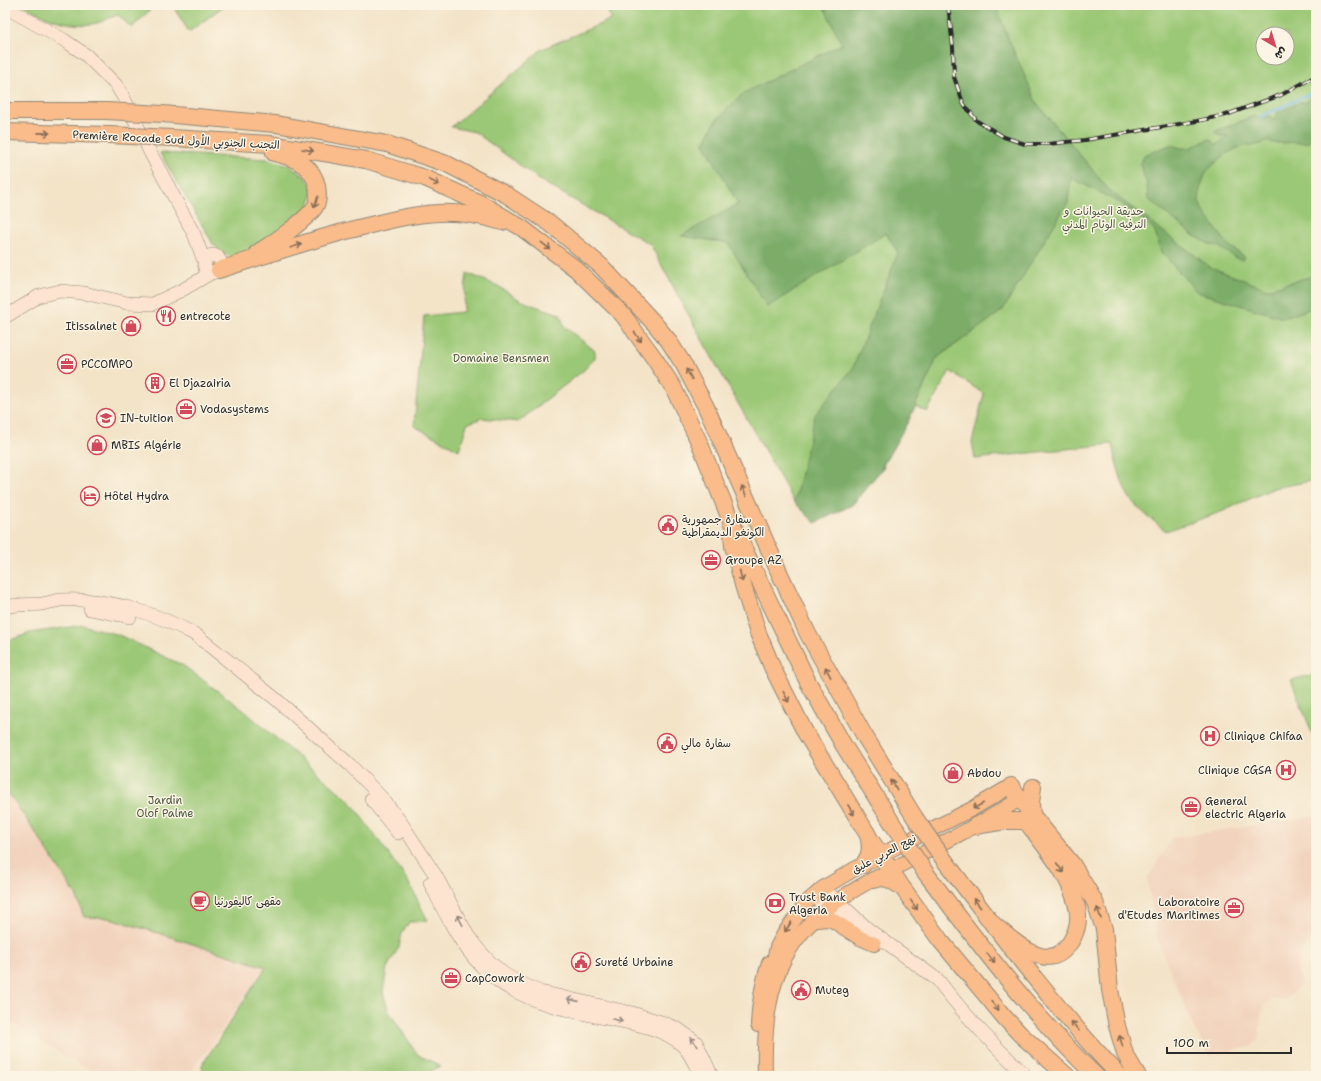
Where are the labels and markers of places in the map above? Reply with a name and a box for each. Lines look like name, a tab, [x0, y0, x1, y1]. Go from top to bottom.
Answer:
restaurant icon: entrecote	[155, 305, 177, 327]
place label: entrecote	[180, 309, 231, 324]
shop icon: Itissalnet	[120, 315, 142, 337]
place label: Itissalnet	[65, 319, 117, 334]
office icon: PCCOMPO	[56, 353, 78, 375]
place label: PCCOMPO	[81, 357, 133, 372]
building icon: El Djazairia	[144, 372, 166, 394]
place label: El Djazairia	[169, 376, 231, 391]
office icon: Vodasystems	[175, 398, 197, 420]
place label: Vodasystems	[200, 402, 269, 417]
school or university icon: IN-tuition	[95, 407, 117, 429]
place label: IN-tuition	[120, 411, 174, 426]
shop icon: MBIS Algérie	[86, 434, 108, 456]
place label: MBIS Algérie	[111, 438, 182, 453]
hotel icon: Hôtel Hydra	[79, 485, 101, 507]
place label: Hôtel Hydra	[104, 489, 169, 504]
place label: سفارة جمهورية الكونغو الديمقراطية	[682, 512, 764, 540]
public building icon: سفارة جمهورية الكونغو الديمقراطية	[657, 514, 679, 536]
office icon: Groupe AZ	[700, 549, 722, 571]
place label: Groupe AZ	[725, 553, 782, 568]
hospital icon: Clinique Chifaa	[1199, 725, 1221, 747]
place label: Clinique Chifaa	[1224, 729, 1303, 744]
public building icon: سفارة مالي	[656, 732, 678, 754]
place label: سفارة مالي	[681, 736, 731, 754]
hospital icon: Clinique CGSA	[1275, 759, 1297, 781]
shop icon: Abdou	[942, 762, 964, 784]
place label: Clinique CGSA	[1198, 763, 1272, 778]
place label: Abdou	[967, 766, 1001, 781]
place label: General electric Algeria	[1205, 794, 1286, 822]
office icon: General electric Algeria	[1180, 796, 1202, 818]
cafe icon: مقهى كاليفورنيا	[189, 890, 211, 912]
place label: Trust Bank Algeria	[789, 890, 846, 918]
bank icon: Trust Bank Algeria	[764, 892, 786, 914]
place label: مقهى كاليفورنيا	[214, 894, 281, 909]
place label: Laboratoire d'Etudes Maritimes	[1118, 895, 1220, 923]
office icon: Laboratoire d'Etudes Maritimes	[1223, 897, 1245, 919]
public building icon: Sureté Urbaine	[570, 951, 592, 973]
place label: Sureté Urbaine	[595, 955, 674, 970]
office icon: CapCowork	[440, 967, 462, 989]
place label: CapCowork	[465, 971, 525, 986]
public building icon: Muteg	[790, 979, 812, 1001]
place label: Muteg	[815, 983, 849, 998]

